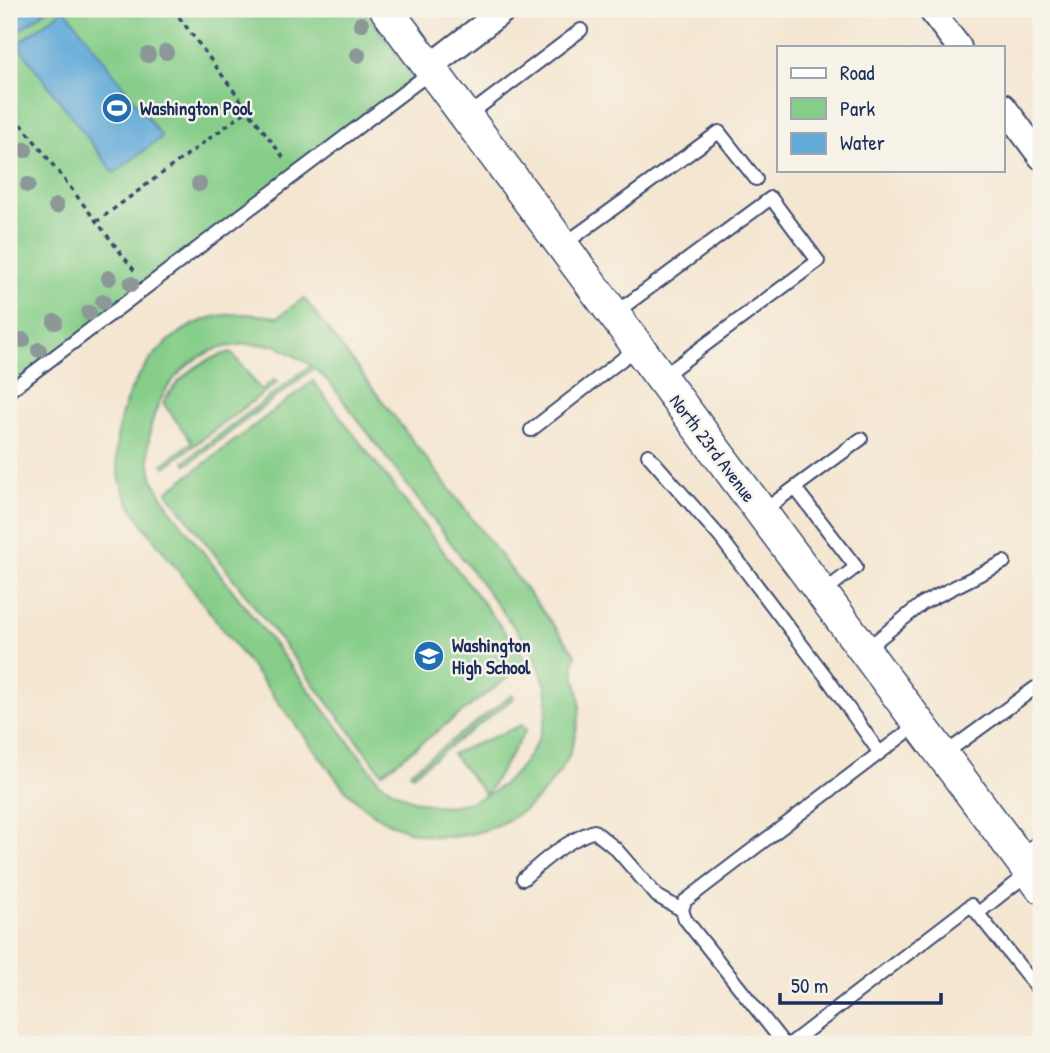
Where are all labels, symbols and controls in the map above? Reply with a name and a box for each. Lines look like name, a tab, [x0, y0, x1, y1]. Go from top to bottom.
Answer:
legend	[777, 46, 1004, 172]
text: Road	[840, 58, 874, 87]
sports icon: Washington Pool	[100, 91, 134, 125]
text: Park	[840, 94, 875, 123]
place label: Washington Pool	[140, 95, 253, 122]
text: Water	[840, 128, 885, 157]
street label: North 23rd Avenue	[664, 389, 762, 508]
place label: Washington High School	[452, 632, 531, 681]
school or university icon: Washington High School	[412, 639, 446, 673]
scale bar	[780, 962, 942, 1006]
text: 50 m	[791, 971, 828, 1000]

